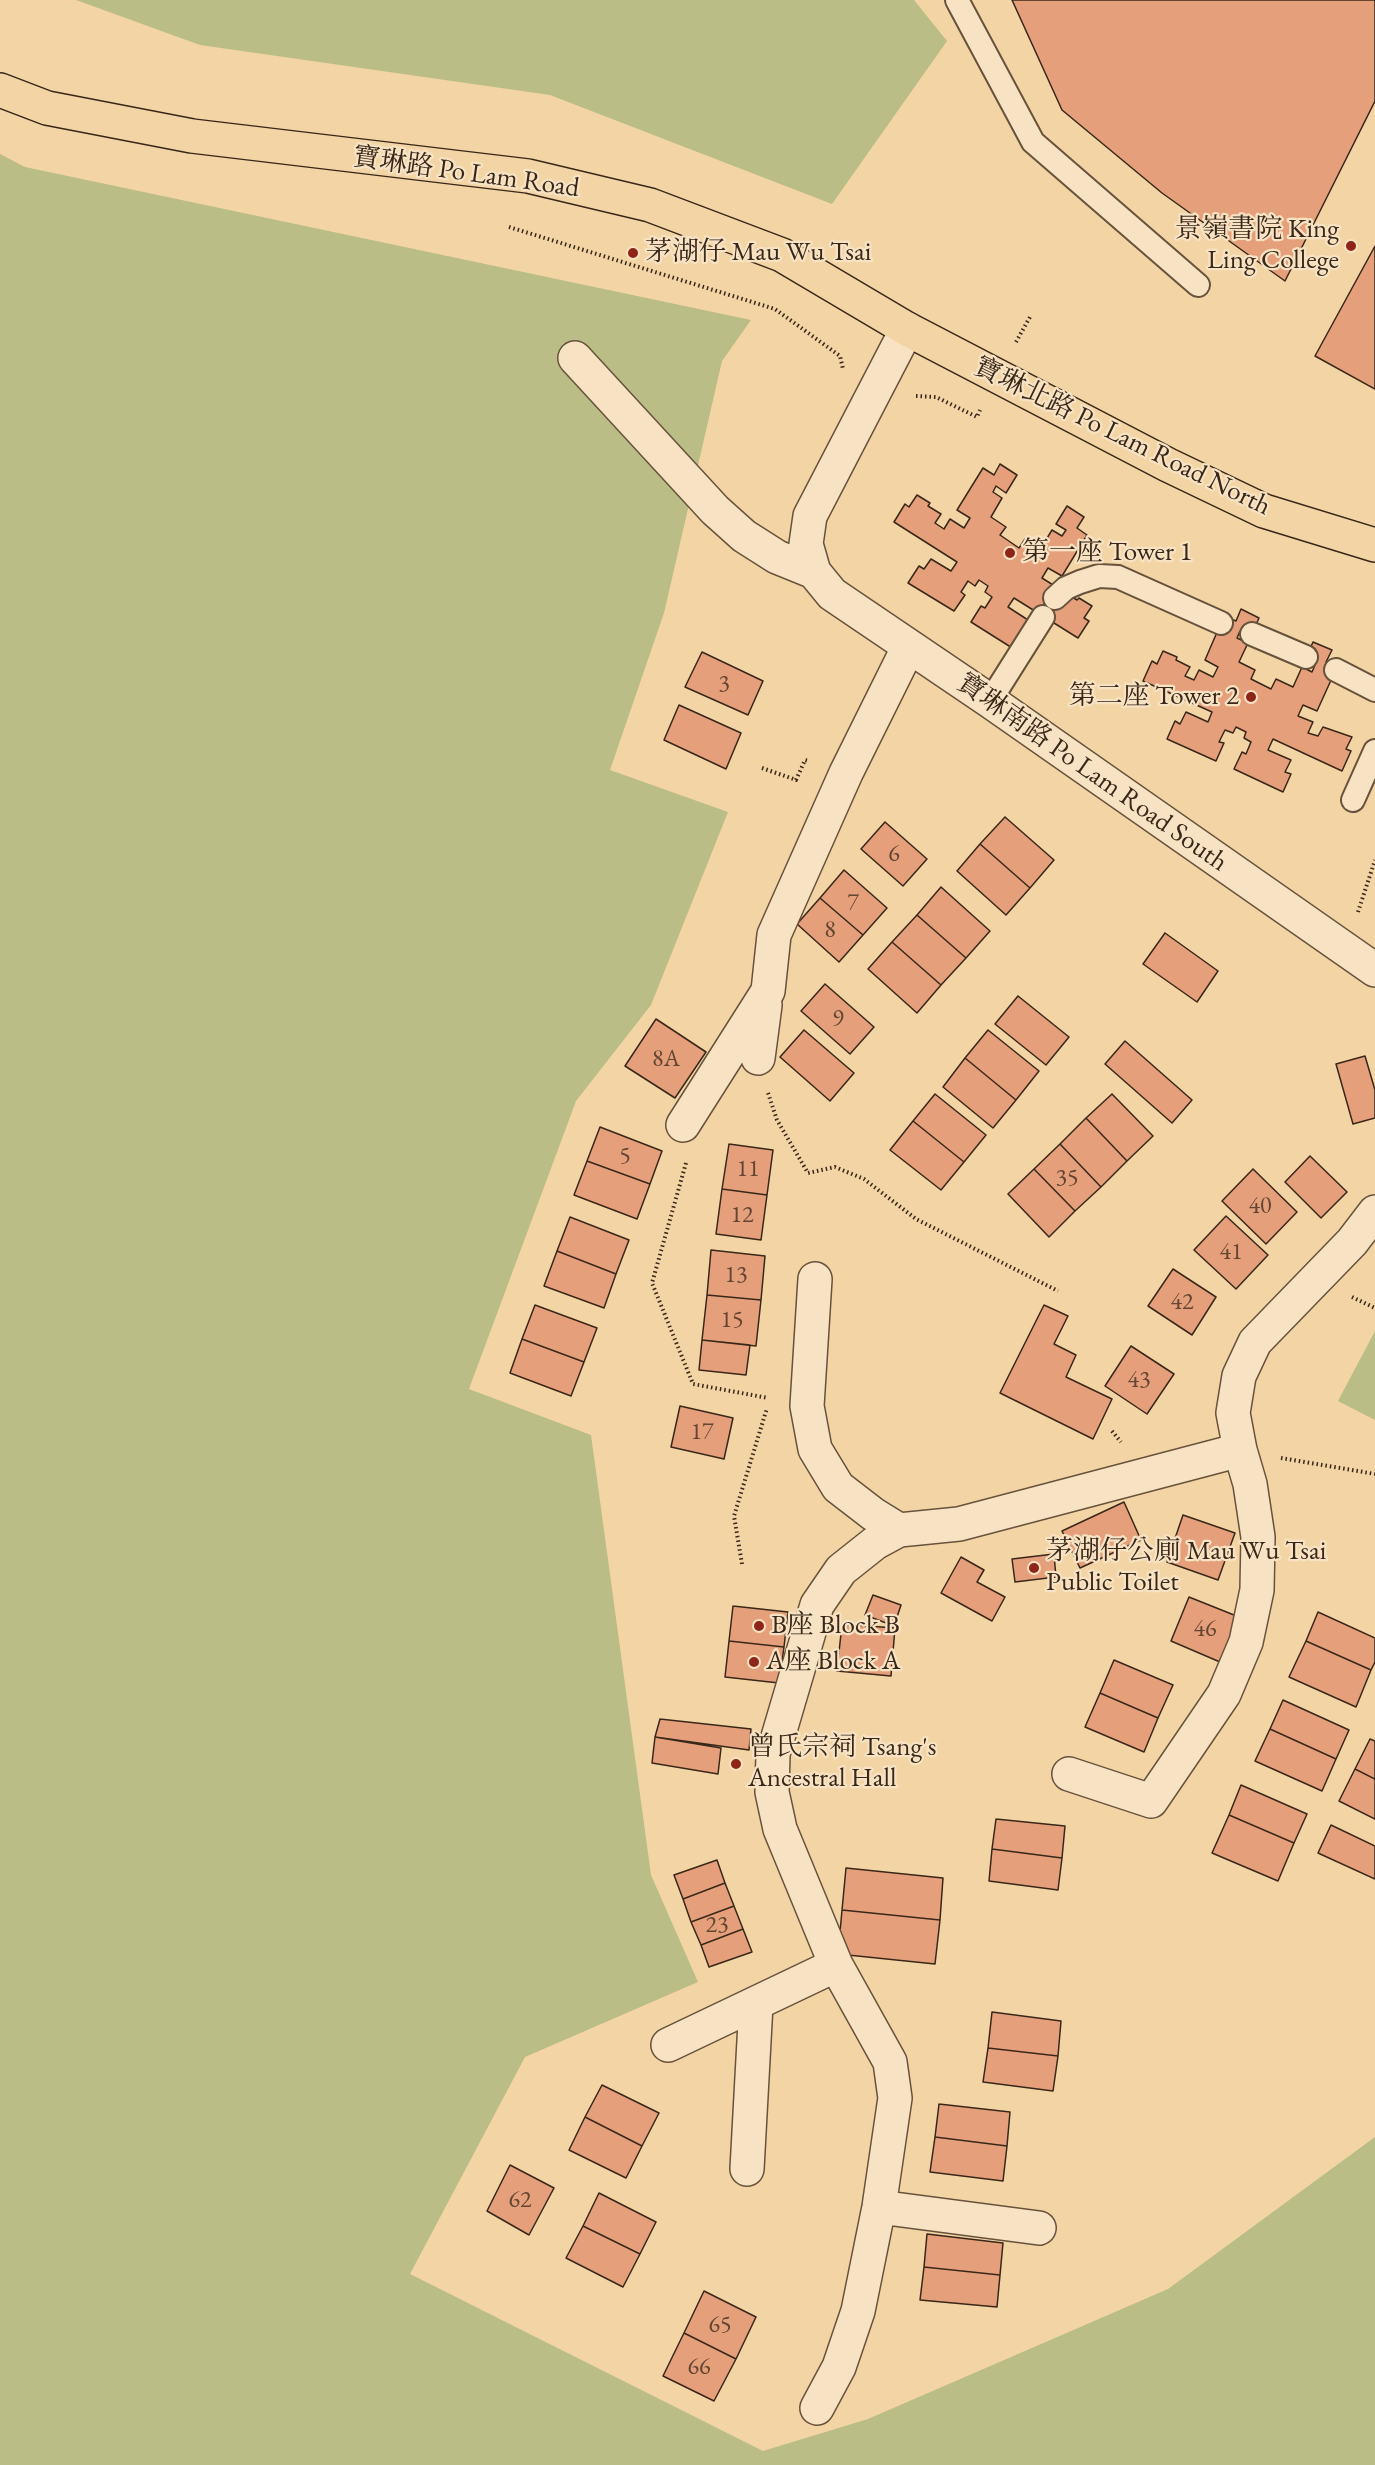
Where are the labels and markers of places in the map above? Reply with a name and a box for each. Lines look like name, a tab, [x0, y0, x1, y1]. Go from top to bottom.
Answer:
place label: 景嶺書院 King Ling College	[1175, 214, 1339, 277]
place label: 茅湖仔 Mau Wu Tsai	[645, 237, 871, 269]
marker: 景嶺書院 King Ling College	[1344, 239, 1358, 253]
marker: 茅湖仔 Mau Wu Tsai	[626, 246, 640, 260]
place label: 第一座 Tower 1	[1022, 537, 1192, 569]
marker: 第一座 Tower 1	[1003, 546, 1017, 560]
place label: 第二座 Tower 2	[1069, 681, 1239, 713]
marker: 第二座 Tower 2	[1244, 690, 1258, 704]
place label: 茅湖仔公廁 Mau Wu Tsai Public Toilet	[1046, 1536, 1326, 1599]
marker: 茅湖仔公廁 Mau Wu Tsai Public Toilet	[1027, 1561, 1041, 1575]
place label: B座 Block B	[771, 1610, 900, 1642]
marker: B座 Block B	[752, 1619, 766, 1633]
place label: A座 Block A	[766, 1646, 901, 1678]
marker: A座 Block A	[747, 1655, 761, 1669]
place label: 曾氏宗祠 Tsang's Ancestral Hall	[748, 1732, 936, 1795]
marker: 曾氏宗祠 Tsang's Ancestral Hall	[729, 1757, 743, 1771]

